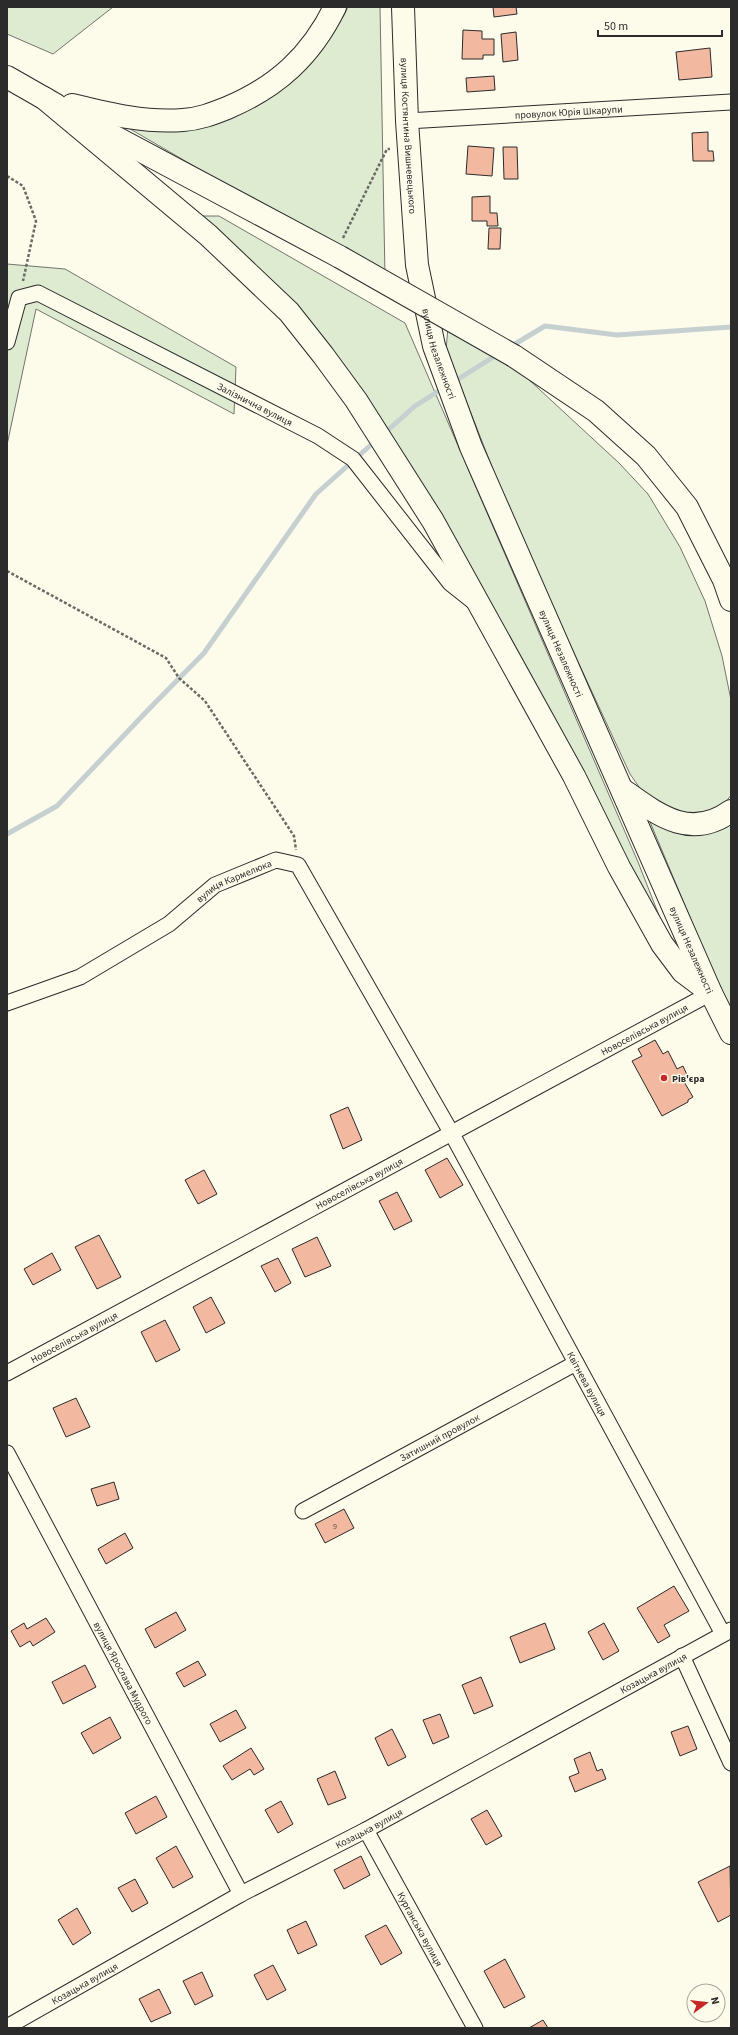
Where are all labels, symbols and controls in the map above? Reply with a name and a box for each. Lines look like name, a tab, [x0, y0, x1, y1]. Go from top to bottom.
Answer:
scale bar	[598, 12, 722, 38]
text: 50 m	[604, 18, 628, 35]
street label: вулиця Костянтина Вишневецького	[397, 58, 419, 215]
street label: провулок Юрія Шкарупи	[514, 102, 623, 123]
street label: вулиця Незалежності	[418, 307, 459, 401]
street label: Залізнична вулиця	[214, 380, 295, 430]
street label: вулиця Незалежності	[535, 608, 586, 700]
street label: вулиця Кармелюка	[193, 857, 274, 906]
street label: вулиця Незалежності	[666, 904, 716, 996]
street label: Новоселівська вулиця	[598, 1001, 691, 1059]
place label: Рів'єра	[672, 1072, 704, 1086]
marker: Рів'єра	[659, 1073, 669, 1083]
street label: Новоселівська вулиця	[313, 1155, 406, 1213]
street label: Новоселівська вулиця	[28, 1308, 121, 1367]
street label: Квітнева вулиця	[563, 1349, 610, 1419]
street label: Затишний провулок	[397, 1411, 482, 1465]
house number: 9	[333, 1521, 337, 1532]
street label: вулиця Ярослава Мудрого	[90, 1619, 156, 1727]
street label: Козацька вулиця	[618, 1650, 690, 1698]
street label: Козацька вулиця	[333, 1805, 405, 1853]
street label: Курганська вулиця	[393, 1890, 446, 1969]
street label: Козацька вулиця	[49, 1959, 121, 2008]
north arrow	[686, 1983, 726, 2023]
text: N	[707, 1995, 723, 2006]

